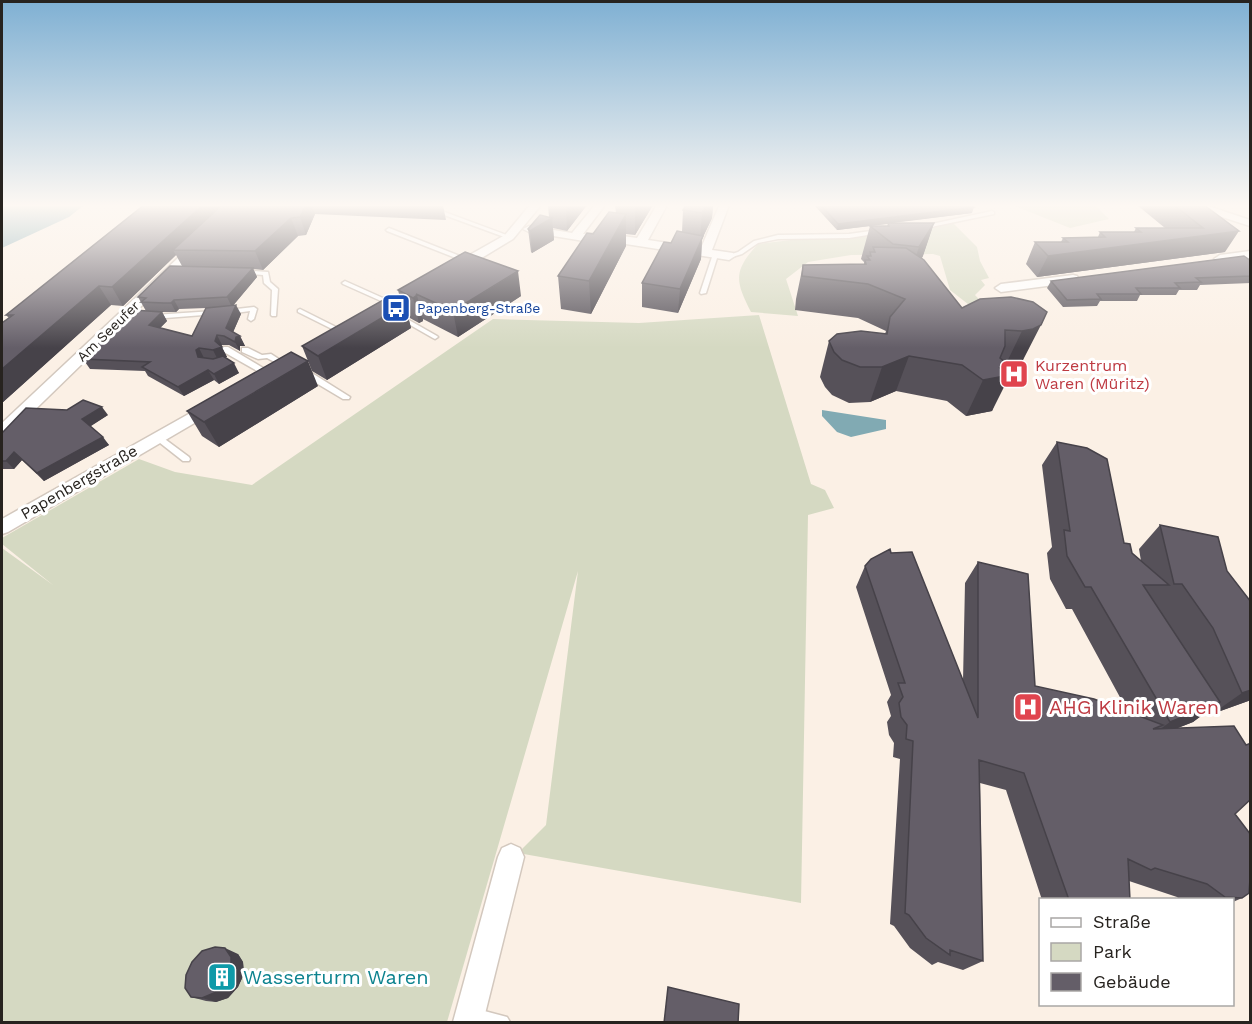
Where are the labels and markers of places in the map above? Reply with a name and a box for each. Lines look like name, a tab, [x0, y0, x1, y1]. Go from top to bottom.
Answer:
bus stop icon: Papenberg-Straße	[380, 292, 412, 324]
place label: Papenberg-Straße	[417, 300, 540, 316]
place label: Kurzentrum Waren (Müritz)	[1035, 356, 1150, 393]
hospital icon: Kurzentrum Waren (Müritz)	[998, 358, 1030, 390]
hospital icon: AHG Klinik Waren	[1012, 691, 1044, 723]
place label: AHG Klinik Waren	[1049, 695, 1219, 719]
building icon: Wasserturm Waren	[206, 961, 238, 993]
place label: Wasserturm Waren	[243, 965, 429, 989]

